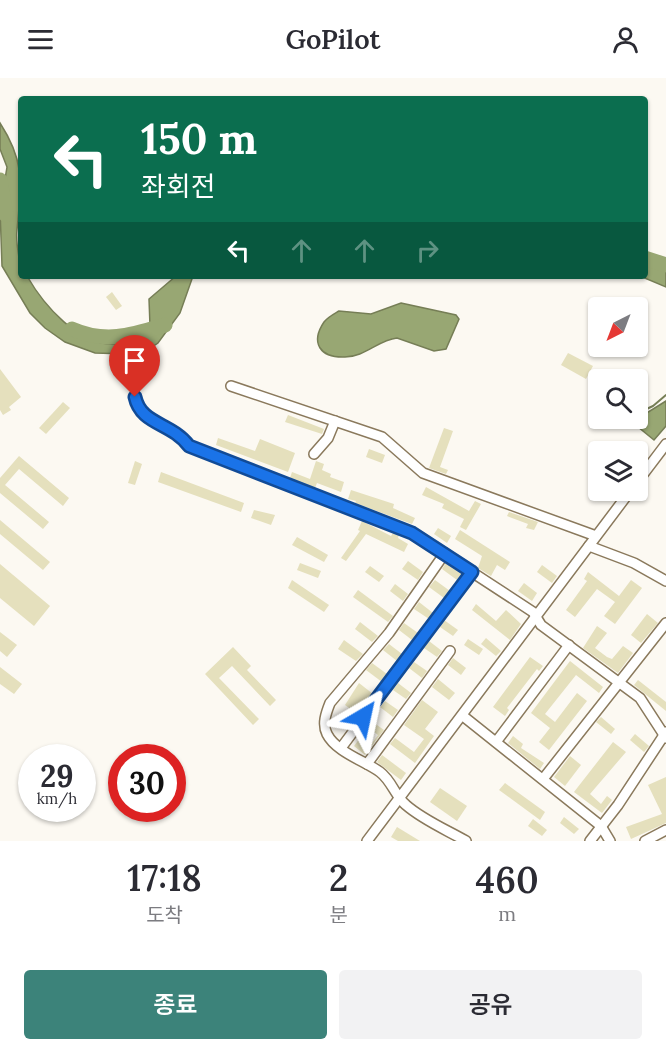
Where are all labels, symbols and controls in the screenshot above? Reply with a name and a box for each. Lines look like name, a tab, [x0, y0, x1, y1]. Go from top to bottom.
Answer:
text: GoPilot	[286, 22, 381, 56]
icon: menu	[24, 23, 57, 56]
icon: person	[609, 23, 642, 56]
text: 150 m	[141, 112, 257, 166]
icon: left	[42, 120, 120, 198]
text: 좌회전	[141, 169, 216, 203]
icon: left	[222, 234, 255, 267]
icon: ahead	[285, 234, 318, 267]
icon: ahead	[348, 234, 381, 267]
icon: right	[411, 234, 444, 267]
north arrow	[588, 297, 648, 357]
map controls	[588, 297, 648, 501]
pin	[109, 335, 160, 397]
icon: arrive	[118, 344, 151, 377]
button: search	[588, 369, 648, 429]
button: layers	[588, 441, 648, 501]
position arrow	[331, 685, 395, 749]
speed limit sign: 30	[108, 744, 186, 822]
text: 29	[40, 757, 74, 795]
text: km/h	[37, 789, 77, 808]
text: 17:18	[127, 855, 202, 901]
text: 2	[329, 855, 348, 901]
text: 460	[476, 857, 539, 903]
text: m	[498, 901, 516, 926]
text: 도착	[146, 902, 183, 927]
text: 분	[329, 902, 348, 927]
button: 종료	[24, 970, 327, 1039]
button: 공유	[339, 970, 642, 1039]

